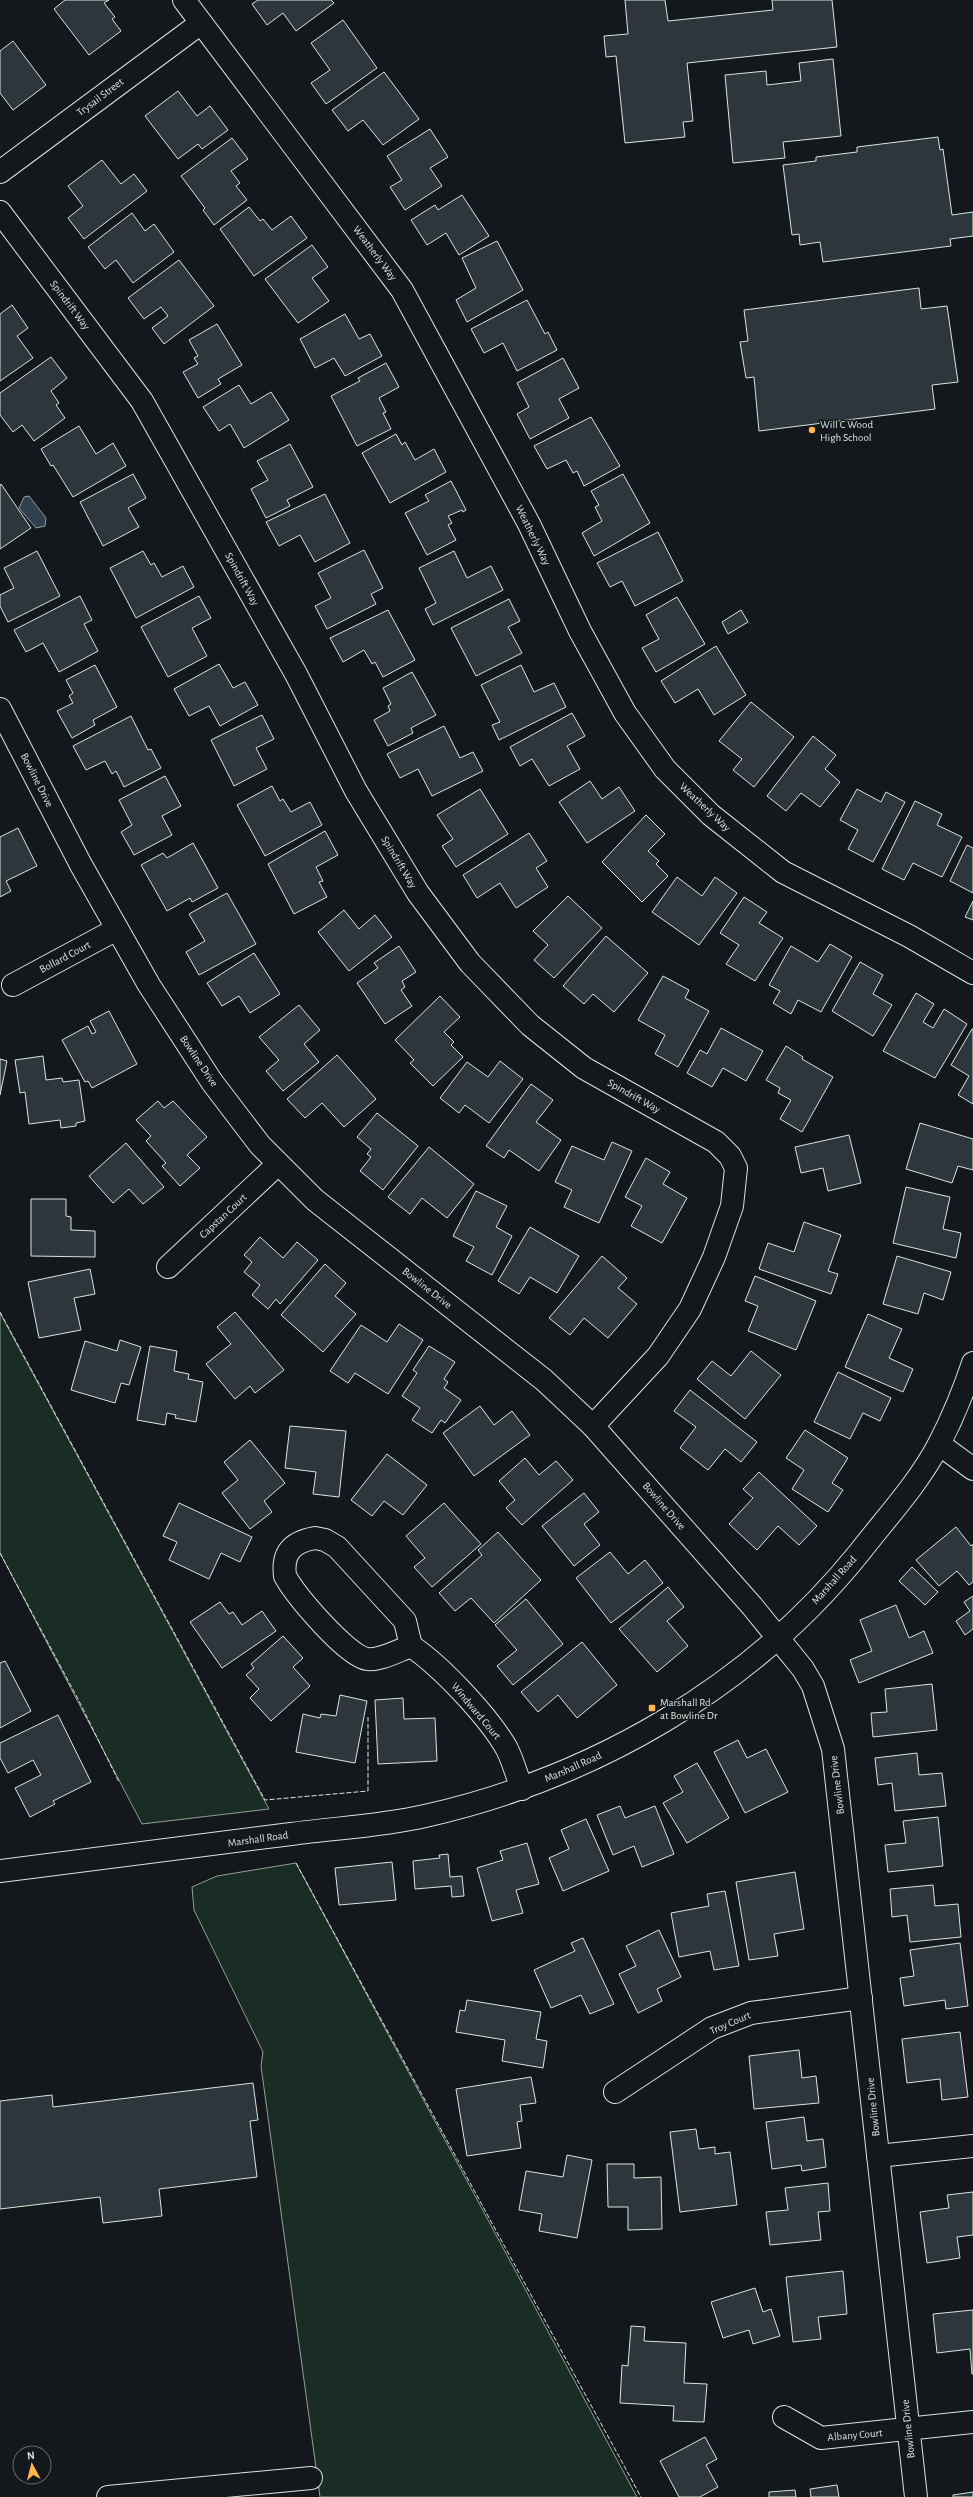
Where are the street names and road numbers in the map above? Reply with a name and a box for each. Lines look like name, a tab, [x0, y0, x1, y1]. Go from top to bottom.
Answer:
street label: Trysail Street	[75, 76, 126, 118]
street label: Weatherly Way	[351, 224, 399, 283]
street label: Spindrift Way	[48, 278, 92, 332]
street label: Weatherly Way	[514, 503, 552, 567]
street label: Spindrift Way	[223, 551, 261, 608]
street label: Bowline Drive	[19, 751, 55, 809]
street label: Weatherly Way	[677, 781, 733, 834]
street label: Spindrift Way	[379, 834, 419, 890]
street label: Bollard Court	[38, 939, 93, 975]
street label: Bowline Drive	[178, 1033, 220, 1089]
street label: Spindrift Way	[606, 1077, 663, 1115]
street label: Capstan Court	[197, 1191, 249, 1240]
street label: Bowline Drive	[400, 1265, 454, 1311]
street label: Bowline Drive	[640, 1480, 688, 1532]
street label: Marshall Road	[809, 1553, 859, 1606]
street label: Windward Court	[449, 1680, 503, 1742]
street label: Marshall Road	[543, 1749, 603, 1784]
street label: Bowline Drive	[828, 1755, 846, 1815]
street label: Marshall Road	[227, 1829, 289, 1849]
street label: Troy Court	[708, 2009, 753, 2037]
street label: Bowline Drive	[864, 2077, 882, 2137]
street label: Bowline Drive	[899, 2399, 917, 2459]
street label: Albany Court	[827, 2427, 883, 2443]

